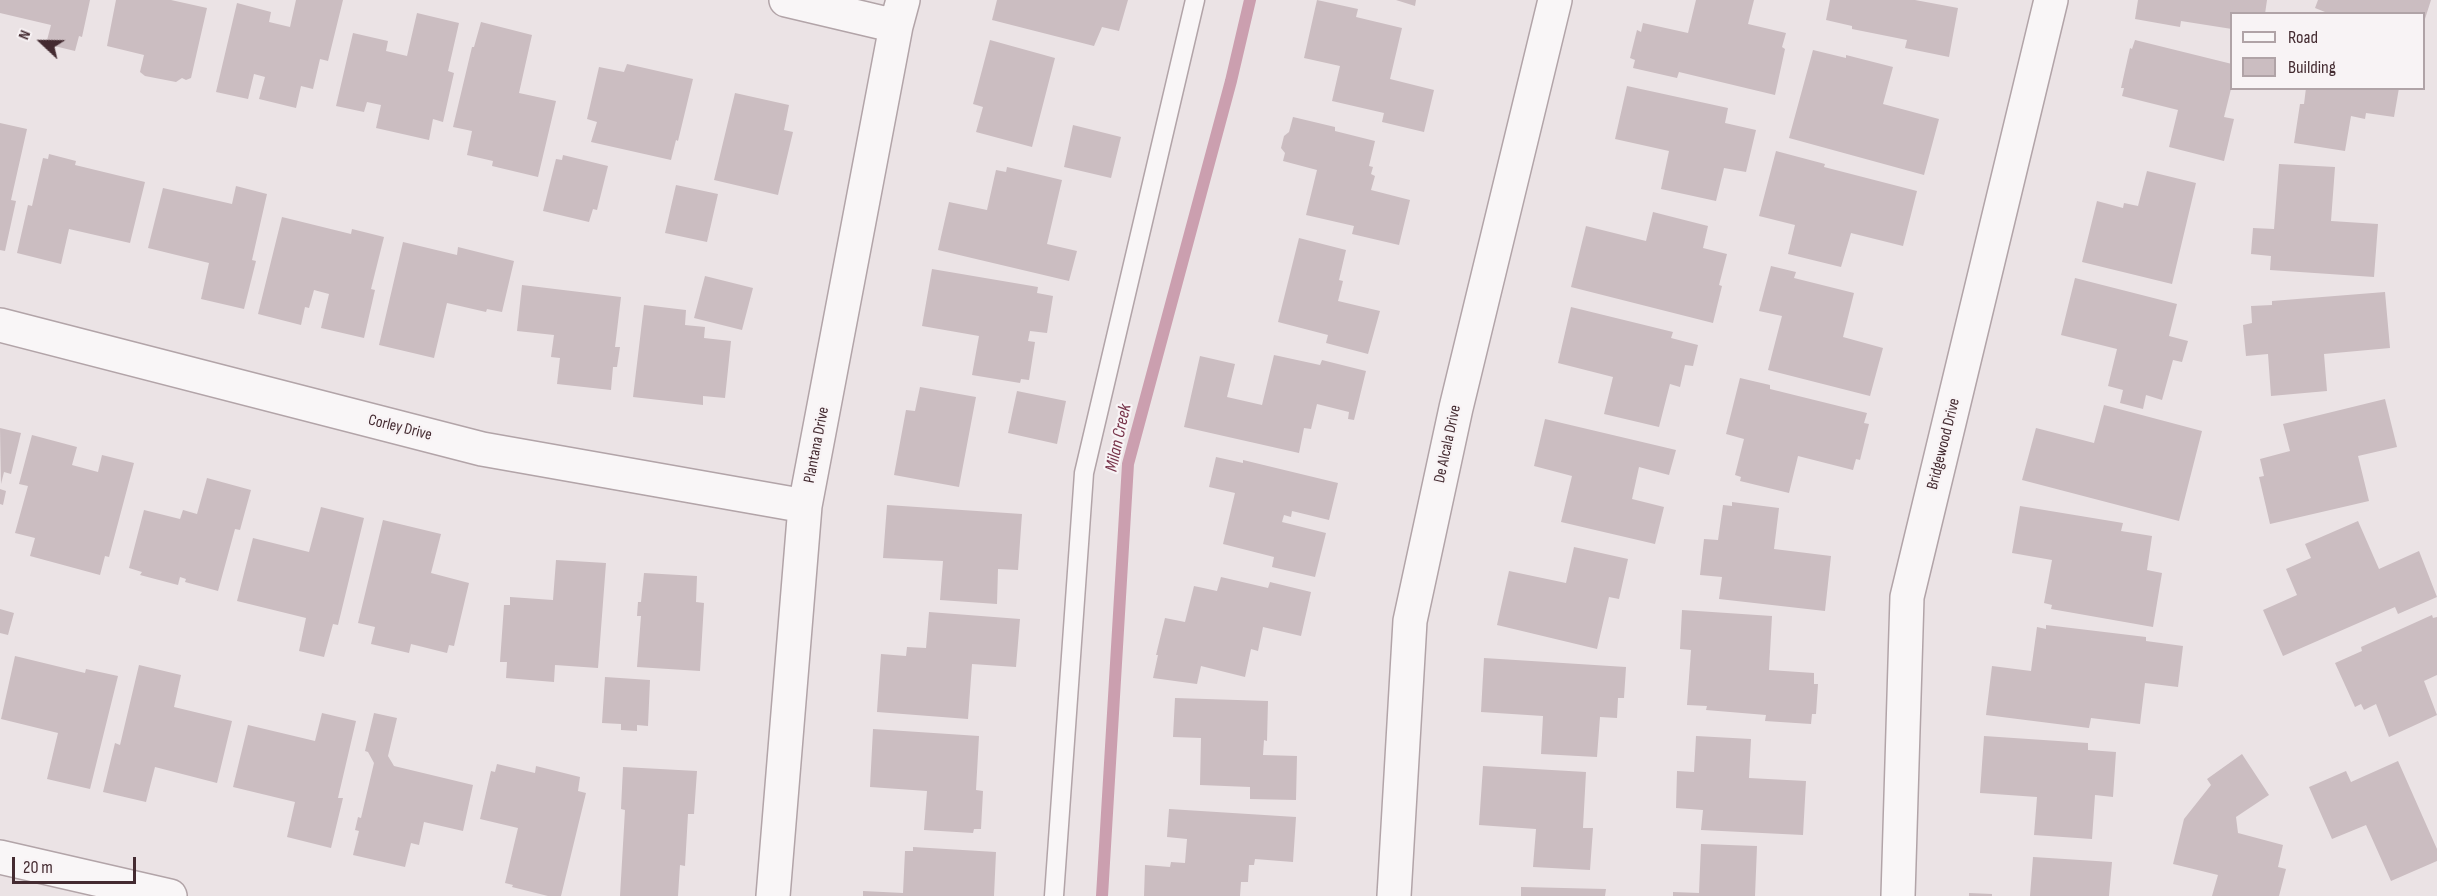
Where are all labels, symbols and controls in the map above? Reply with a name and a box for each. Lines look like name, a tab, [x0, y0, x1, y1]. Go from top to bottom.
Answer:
north arrow	[12, 12, 72, 72]
legend	[2230, 12, 2425, 90]
text: Road	[2288, 27, 2318, 48]
text: N	[14, 28, 35, 43]
text: Building	[2288, 57, 2336, 78]
street label: Bridgewood Drive	[1923, 396, 1965, 492]
water label: Milan Creek	[1101, 402, 1137, 474]
street label: De Alcala Drive	[1430, 403, 1466, 485]
street label: Plantana Drive	[800, 405, 834, 485]
street label: Corley Drive	[366, 411, 434, 445]
scale bar	[15, 845, 140, 883]
text: 20 m	[23, 857, 53, 878]

